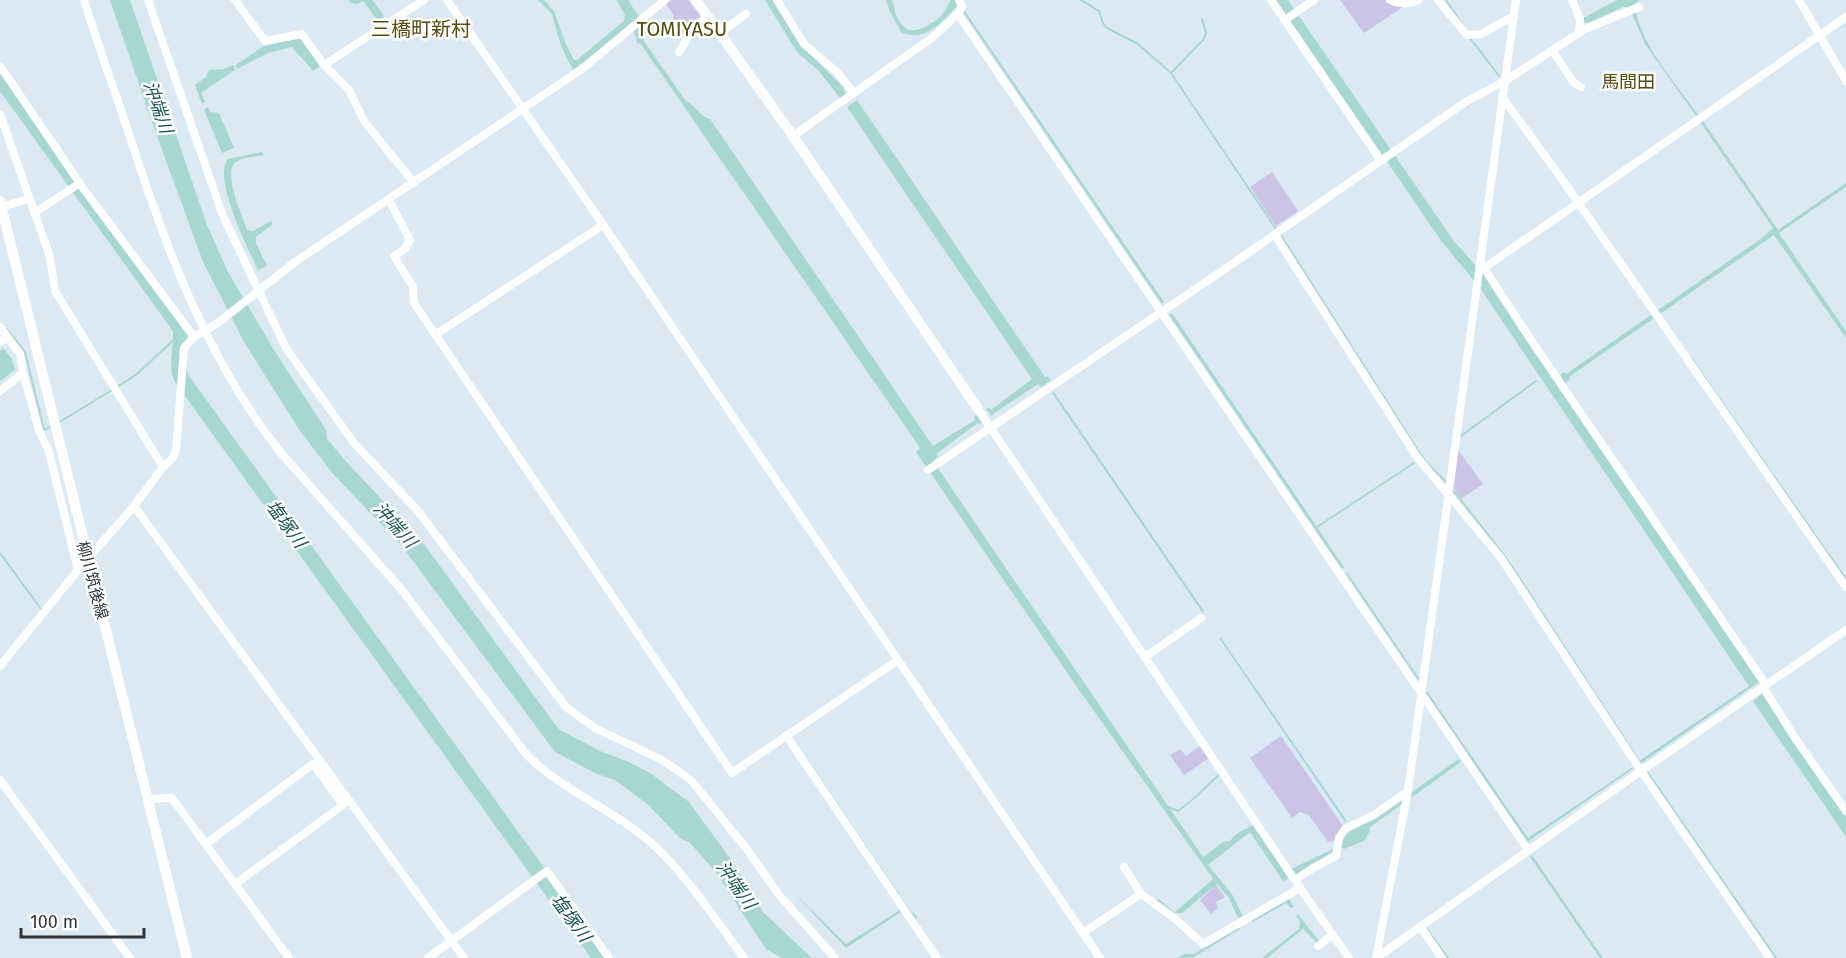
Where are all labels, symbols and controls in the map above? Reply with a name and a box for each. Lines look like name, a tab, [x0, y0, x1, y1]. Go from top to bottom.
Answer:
district label: 三橋町新村	[371, 17, 471, 41]
district label: TOMIYASU	[637, 17, 727, 41]
district label: 馬間田	[1601, 71, 1655, 93]
water label: 沖端川	[139, 78, 178, 138]
water label: 塩塚川	[261, 496, 312, 554]
water label: 沖端川	[369, 498, 423, 554]
street label: 柳川筑後線	[73, 539, 112, 621]
water label: 沖端川	[712, 857, 762, 915]
water label: 塩塚川	[546, 890, 597, 948]
scale bar	[21, 901, 144, 939]
text: 100 m	[30, 911, 78, 933]

